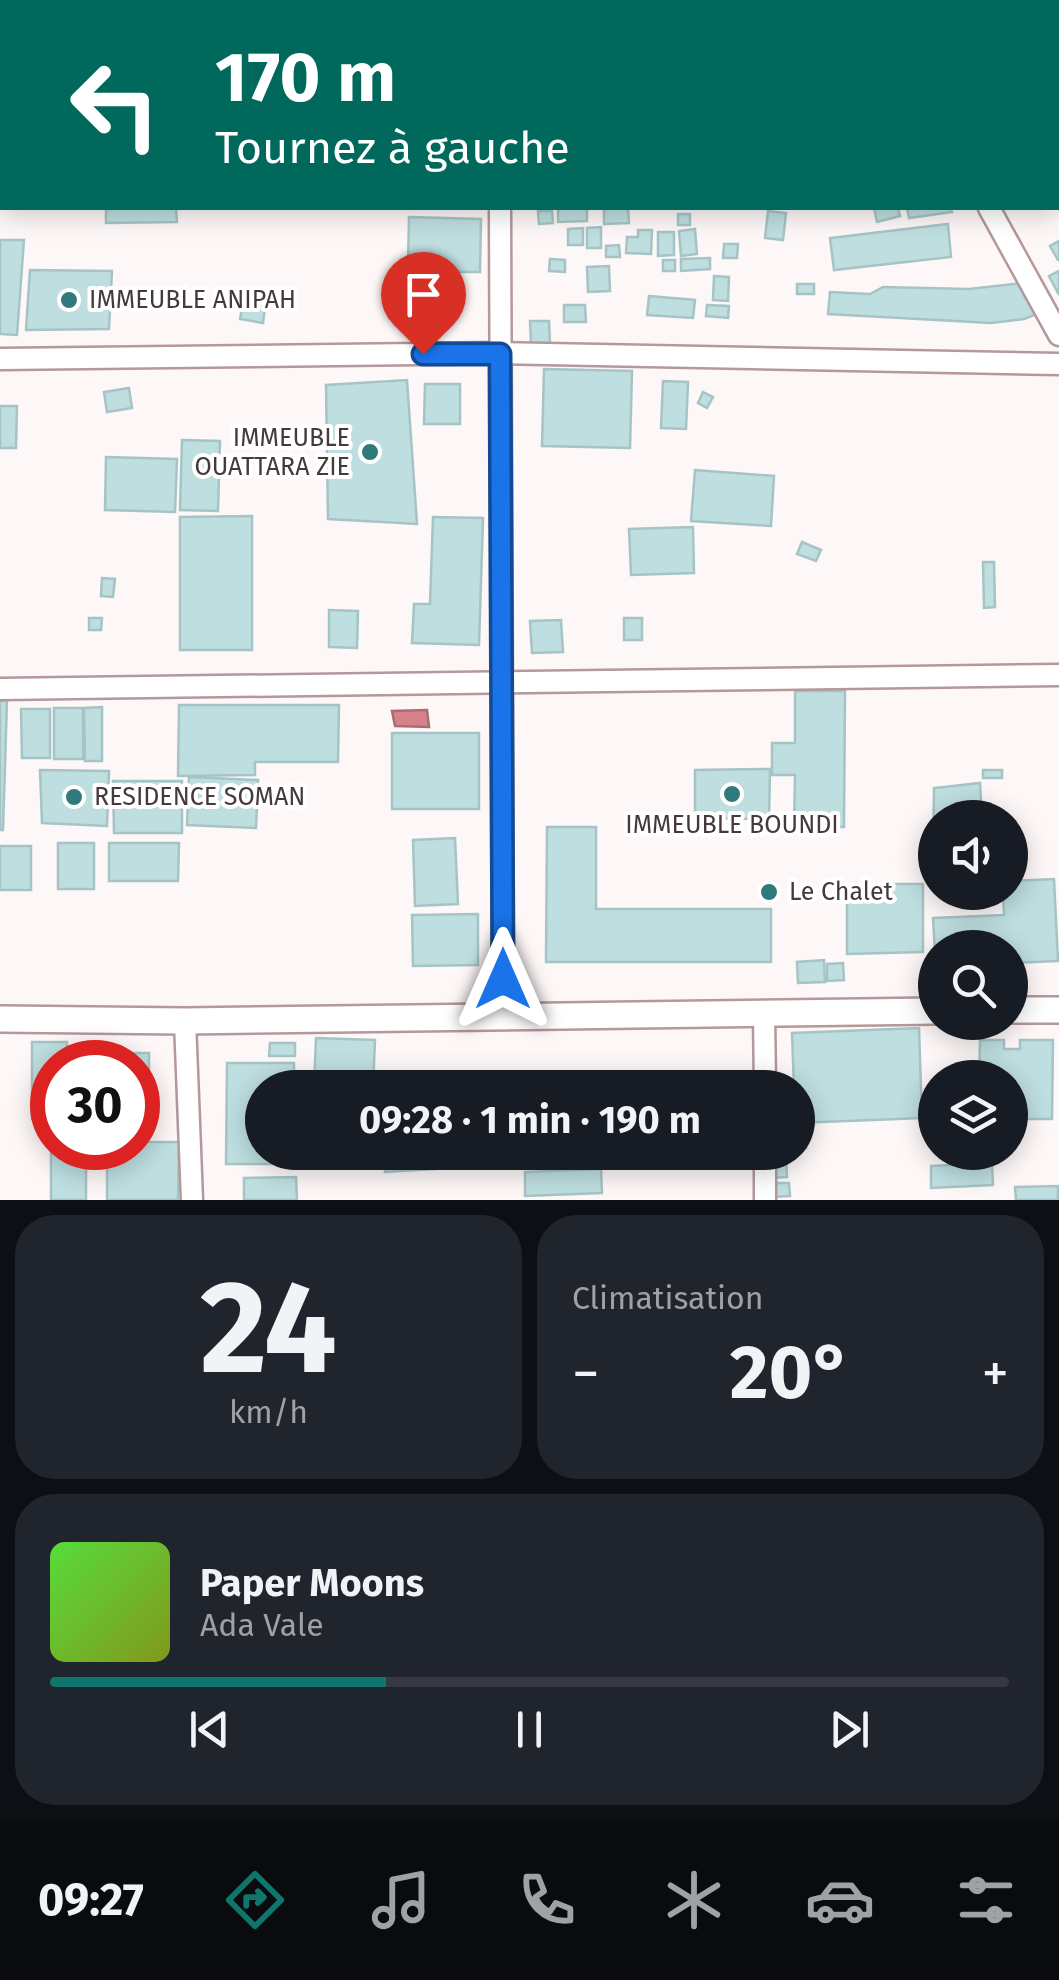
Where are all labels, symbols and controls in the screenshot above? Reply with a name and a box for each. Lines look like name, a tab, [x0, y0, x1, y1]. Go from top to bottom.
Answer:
text: 170 m	[215, 36, 396, 120]
icon: left	[50, 40, 180, 170]
text: Tournez à gauche	[215, 121, 570, 175]
pin	[381, 252, 466, 355]
icon: arrive	[396, 267, 451, 322]
place label: IMMEUBLE ANIPAH	[89, 285, 296, 315]
marker: IMMEUBLE ANIPAH	[58, 289, 80, 311]
place label: IMMEUBLE OUATTARA ZIE	[195, 423, 350, 482]
marker: IMMEUBLE OUATTARA ZIE	[359, 441, 381, 463]
place label: RESIDENCE SOMAN	[94, 782, 305, 812]
marker: IMMEUBLE BOUNDI	[721, 783, 743, 805]
marker: RESIDENCE SOMAN	[63, 786, 85, 808]
map controls	[918, 800, 1028, 1170]
button: sound	[918, 800, 1028, 910]
place label: IMMEUBLE BOUNDI	[625, 810, 839, 840]
place label: Le Chalet	[789, 877, 894, 907]
marker: Le Chalet	[758, 881, 780, 903]
position arrow	[451, 927, 555, 1031]
button: search	[918, 930, 1028, 1040]
speed limit sign: 30	[30, 1040, 160, 1170]
button: layers	[918, 1060, 1028, 1170]
text: 09:28 · 1 min · 190 m	[359, 1097, 701, 1143]
text: 24	[200, 1250, 337, 1406]
text: Climatisation	[572, 1279, 763, 1317]
text: 20°	[730, 1328, 851, 1418]
text: −	[572, 1341, 600, 1407]
text: +	[982, 1341, 1009, 1407]
text: km/h	[229, 1393, 308, 1431]
text: Paper Moons	[200, 1560, 424, 1606]
text: Ada Vale	[200, 1606, 324, 1644]
icon: previous	[182, 1702, 237, 1757]
icon: pause	[502, 1702, 557, 1757]
icon: next	[822, 1702, 877, 1757]
icon: directions	[220, 1865, 290, 1935]
icon: music	[366, 1865, 436, 1935]
icon: phone	[512, 1865, 582, 1935]
icon: climate	[659, 1865, 729, 1935]
icon: car	[805, 1865, 875, 1935]
icon: filters	[951, 1865, 1021, 1935]
text: 09:27	[38, 1873, 144, 1927]

